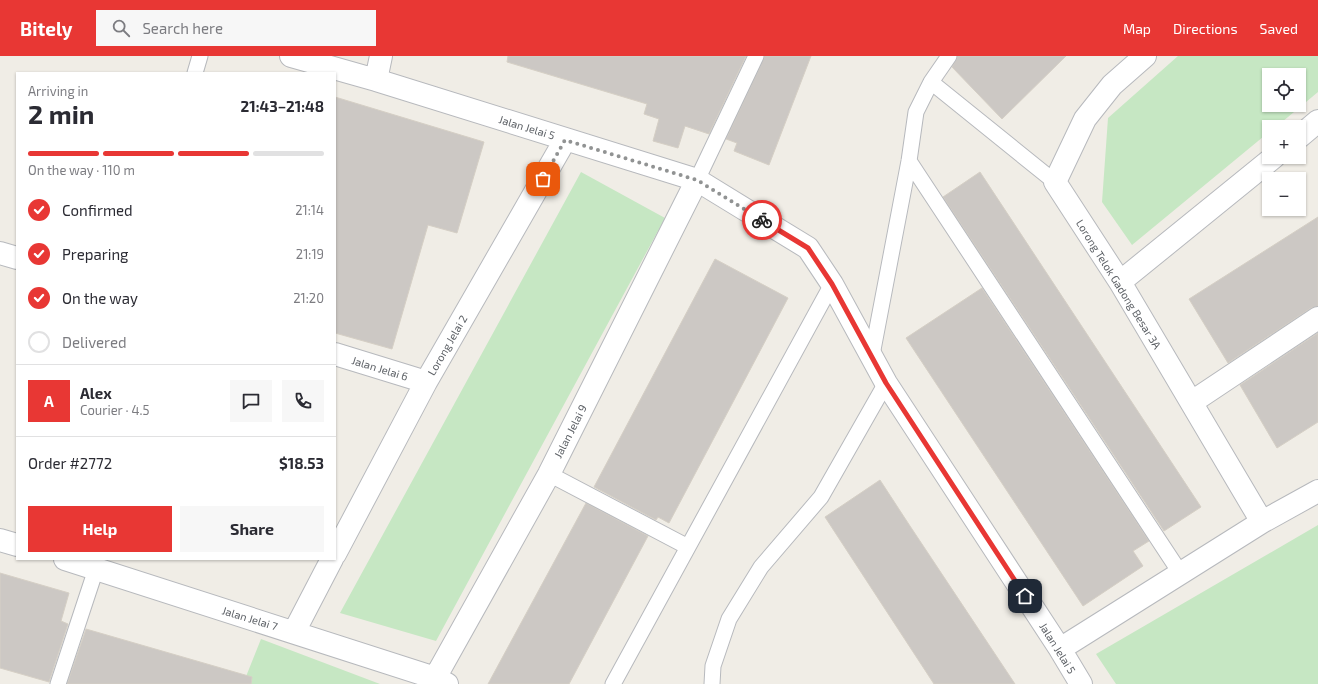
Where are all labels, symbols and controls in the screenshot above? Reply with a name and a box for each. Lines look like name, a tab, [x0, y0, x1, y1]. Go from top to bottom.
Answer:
search box	[96, 10, 376, 46]
text: Bitely	[20, 17, 72, 40]
icon: search	[110, 17, 132, 39]
text: Search here	[142, 19, 223, 37]
text: Map	[1123, 20, 1151, 37]
text: Directions	[1173, 20, 1238, 37]
text: Saved	[1260, 20, 1298, 37]
map controls	[1262, 68, 1306, 216]
button: locate	[1262, 68, 1306, 112]
text: Arriving in	[28, 83, 88, 99]
text: 21:43–21:48	[241, 97, 324, 115]
text: 2 min	[28, 98, 94, 129]
street label: Jalan Jelai 5	[497, 112, 557, 142]
button: +	[1262, 120, 1306, 164]
text: On the way · 110 m	[28, 162, 135, 178]
pin	[526, 162, 560, 196]
icon: bag	[532, 168, 554, 190]
button: −	[1262, 172, 1306, 216]
icon: check	[28, 199, 50, 221]
courier	[742, 200, 782, 240]
text: Confirmed	[62, 201, 133, 219]
text: 21:14	[295, 202, 324, 218]
icon: bike	[751, 209, 773, 231]
street label: Lorong Telok Gadong Besar 3A	[1074, 217, 1164, 351]
icon: check	[28, 243, 50, 265]
text: Preparing	[62, 245, 128, 263]
text: 21:19	[296, 246, 324, 262]
icon: check	[28, 287, 50, 309]
text: On the way	[62, 289, 138, 307]
text: 21:20	[293, 290, 324, 306]
street label: Lorong Jelai 2	[424, 313, 470, 377]
text: Delivered	[62, 333, 127, 351]
street label: Jalan Jelai 6	[350, 353, 410, 383]
button: chat	[230, 380, 272, 422]
button: phone	[282, 380, 324, 422]
text: Alex	[80, 384, 112, 402]
text: A	[44, 392, 54, 410]
text: Courier · 4.5	[80, 402, 149, 418]
street label: Jalan Jelai 9	[551, 402, 589, 460]
text: Order #2772	[28, 454, 112, 472]
text: $18.53	[279, 454, 324, 472]
button: Help	[28, 506, 172, 552]
button: Share	[180, 506, 324, 552]
pin	[1008, 579, 1042, 613]
icon: home	[1014, 585, 1036, 607]
street label: Jalan Jelai 7	[221, 603, 280, 633]
street label: Jalan Jelai 5	[1037, 620, 1079, 676]

